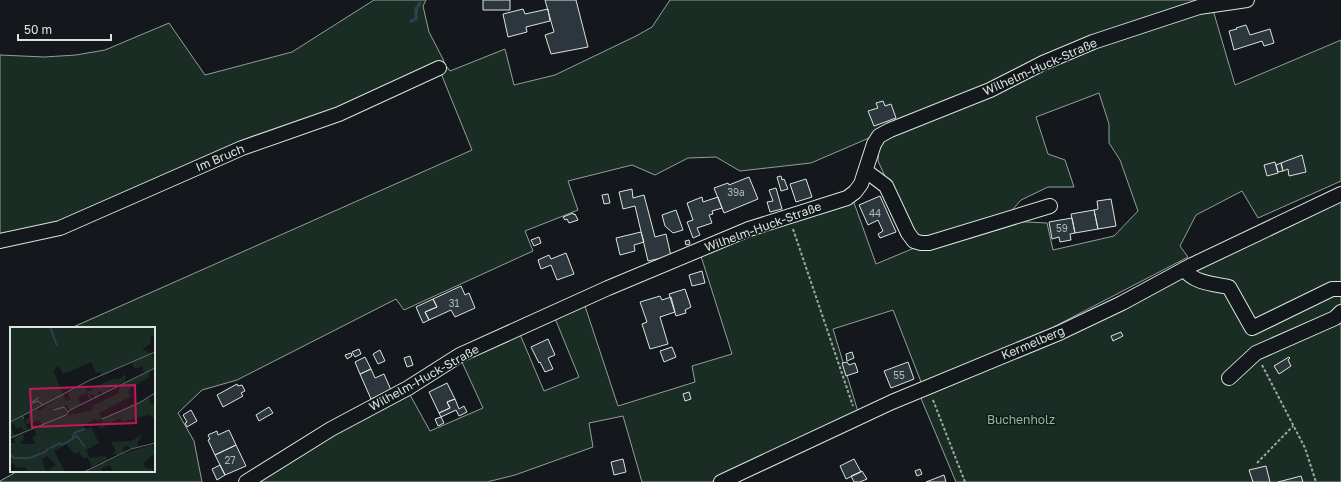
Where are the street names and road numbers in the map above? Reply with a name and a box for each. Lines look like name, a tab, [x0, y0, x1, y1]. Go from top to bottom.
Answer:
street label: Wilhelm-Huck-Straße	[980, 35, 1099, 98]
street label: Im Bruch	[193, 141, 246, 174]
street label: Wilhelm-Huck-Straße	[702, 198, 823, 255]
street label: Kermelberg	[999, 322, 1067, 363]
street label: Wilhelm-Huck-Straße	[366, 341, 481, 414]

